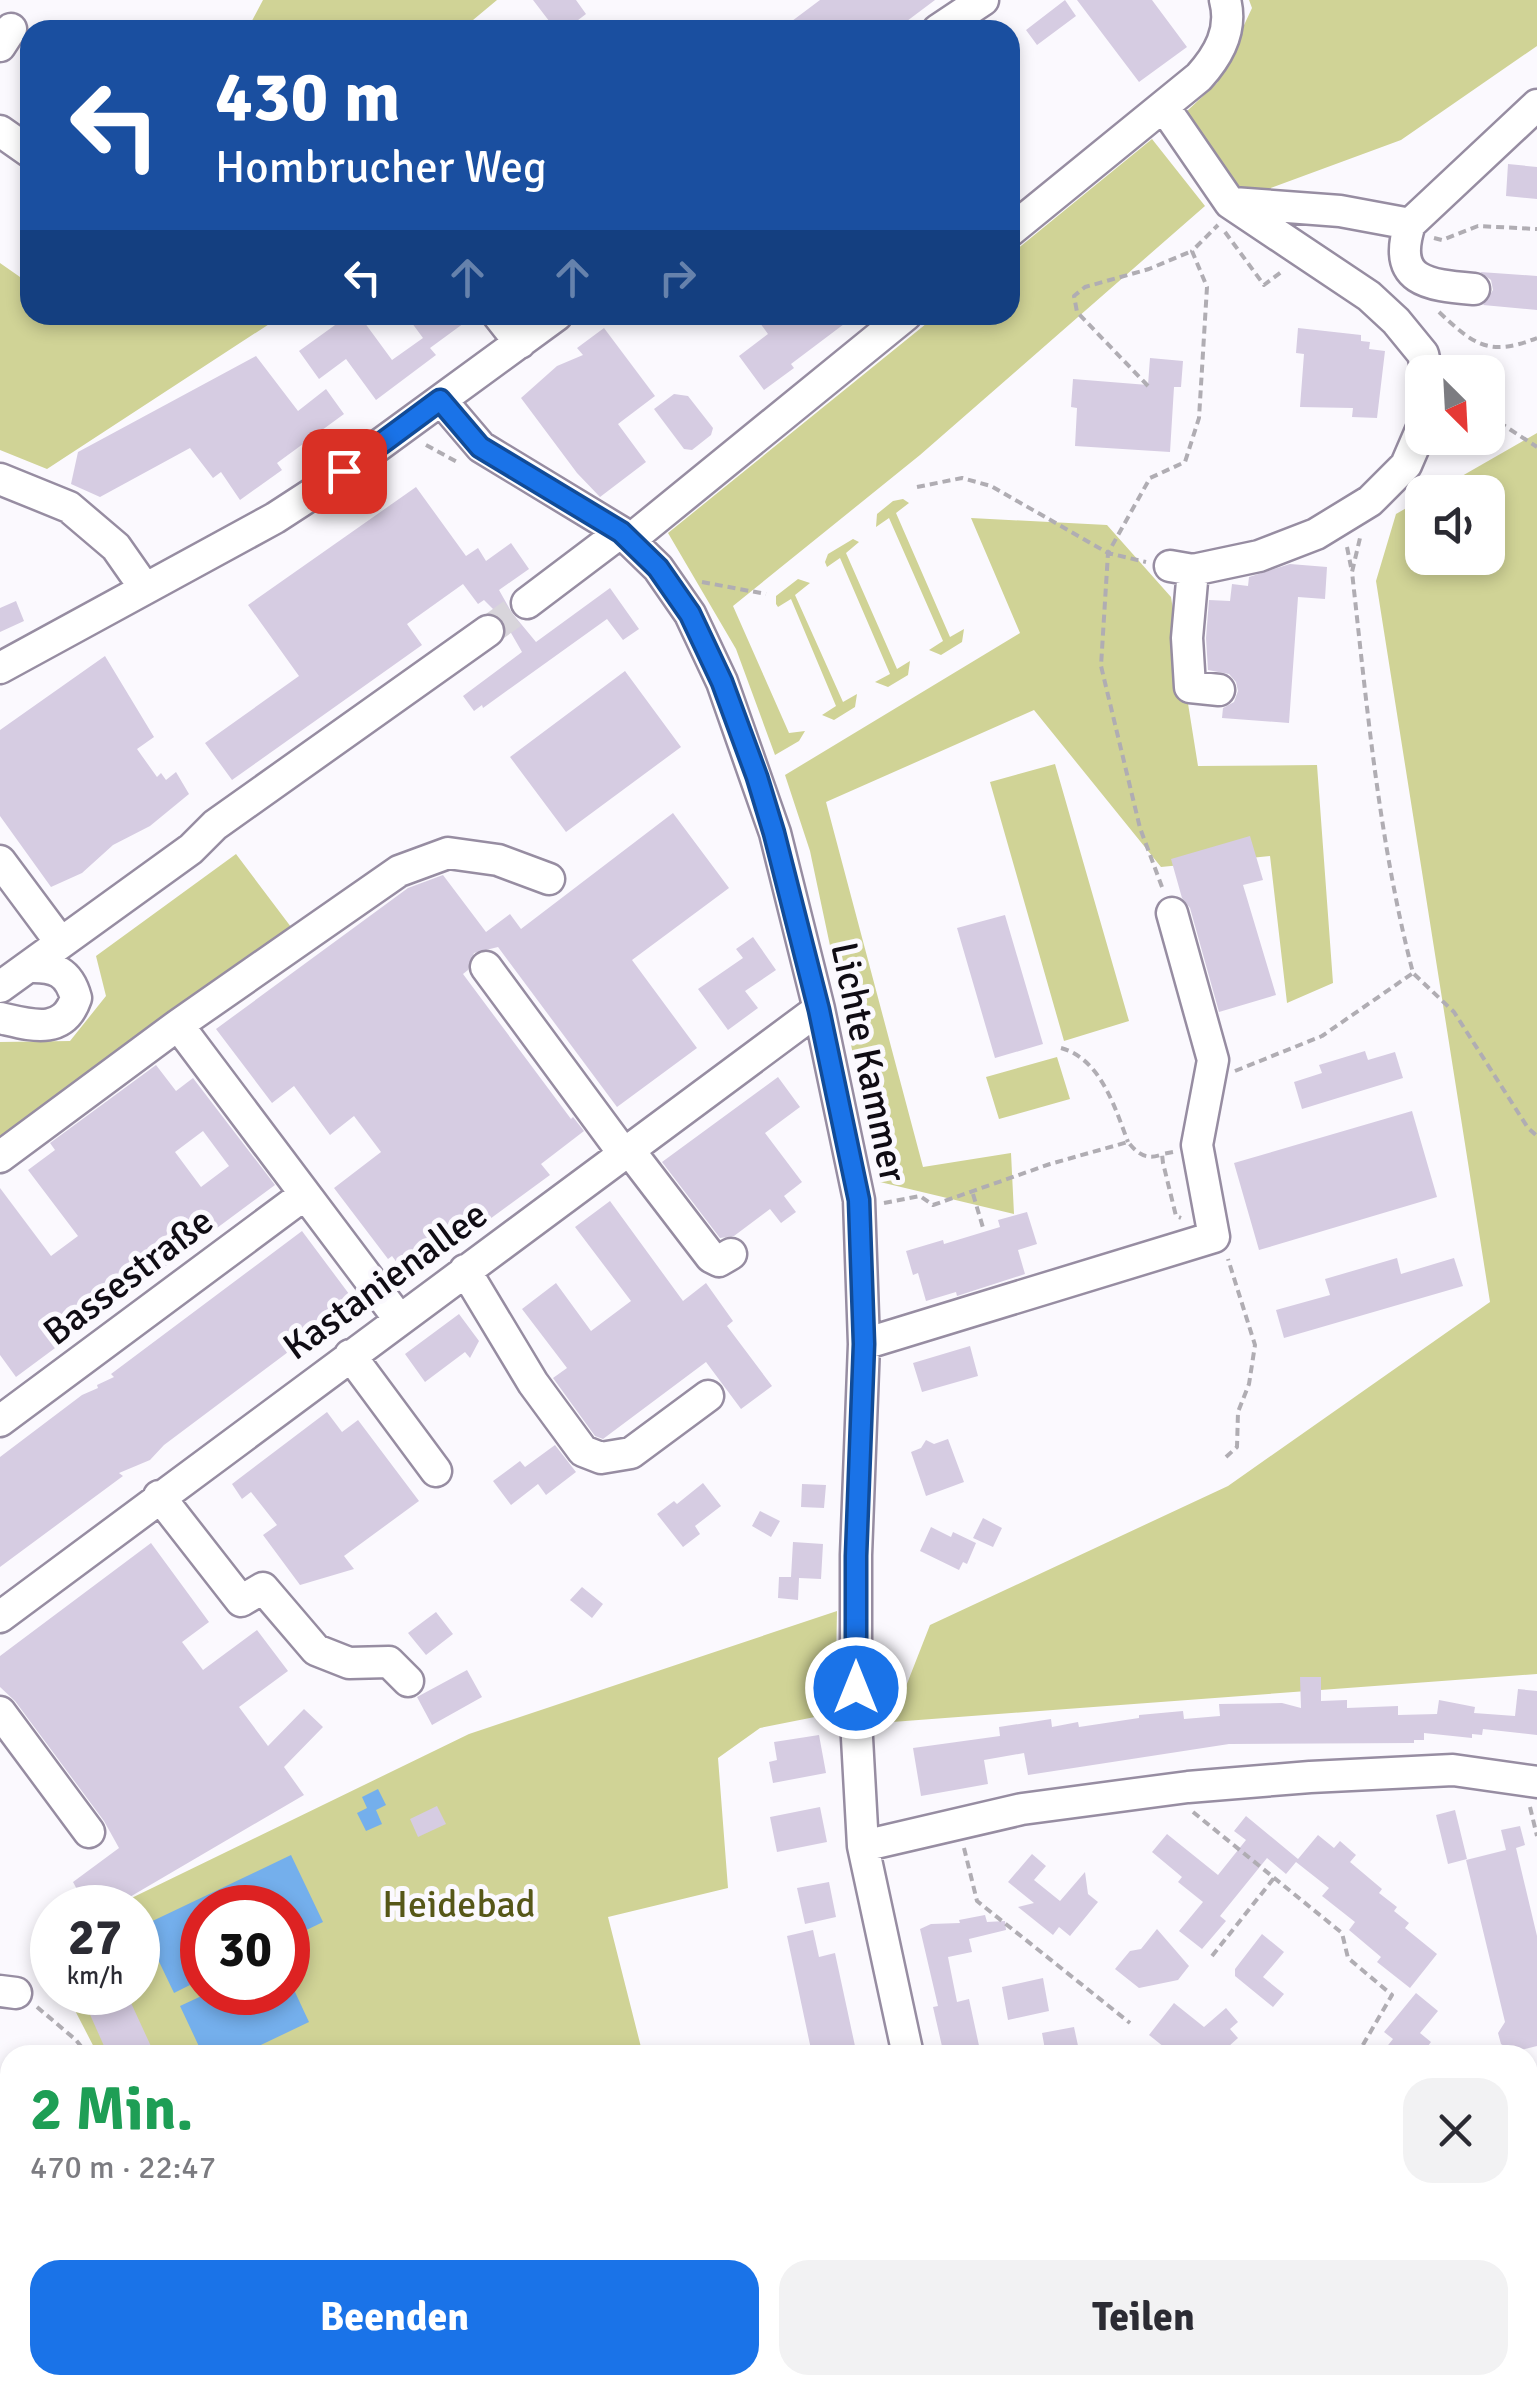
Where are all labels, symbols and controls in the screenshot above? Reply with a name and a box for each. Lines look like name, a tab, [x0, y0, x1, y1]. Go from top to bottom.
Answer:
text: 430 m	[215, 54, 400, 140]
icon: left	[50, 60, 180, 190]
text: Hombrucher Weg	[215, 140, 547, 195]
icon: left	[335, 250, 390, 305]
icon: ahead	[440, 250, 495, 305]
icon: ahead	[545, 250, 600, 305]
icon: right	[650, 250, 705, 305]
north arrow	[1405, 355, 1505, 455]
map controls	[1405, 355, 1505, 575]
pin	[302, 429, 387, 514]
icon: arrive	[317, 444, 372, 499]
button: sound	[1405, 475, 1505, 575]
street label: Lichte Kammer	[820, 938, 917, 1186]
street label: Kastanienallee	[274, 1191, 496, 1370]
street label: Bassestraße	[34, 1197, 222, 1355]
position arrow	[804, 1636, 908, 1740]
park label: Heidebad	[382, 1881, 536, 1928]
speed limit sign: 30	[180, 1885, 310, 2015]
text: 27	[68, 1907, 122, 1969]
text: km/h	[67, 1960, 123, 1991]
text: 2 Min.	[30, 2073, 194, 2147]
button: close	[1403, 2078, 1508, 2183]
text: 470 m · 22:47	[30, 2148, 216, 2187]
button: Beenden	[30, 2260, 759, 2375]
button: Teilen	[779, 2260, 1508, 2375]

